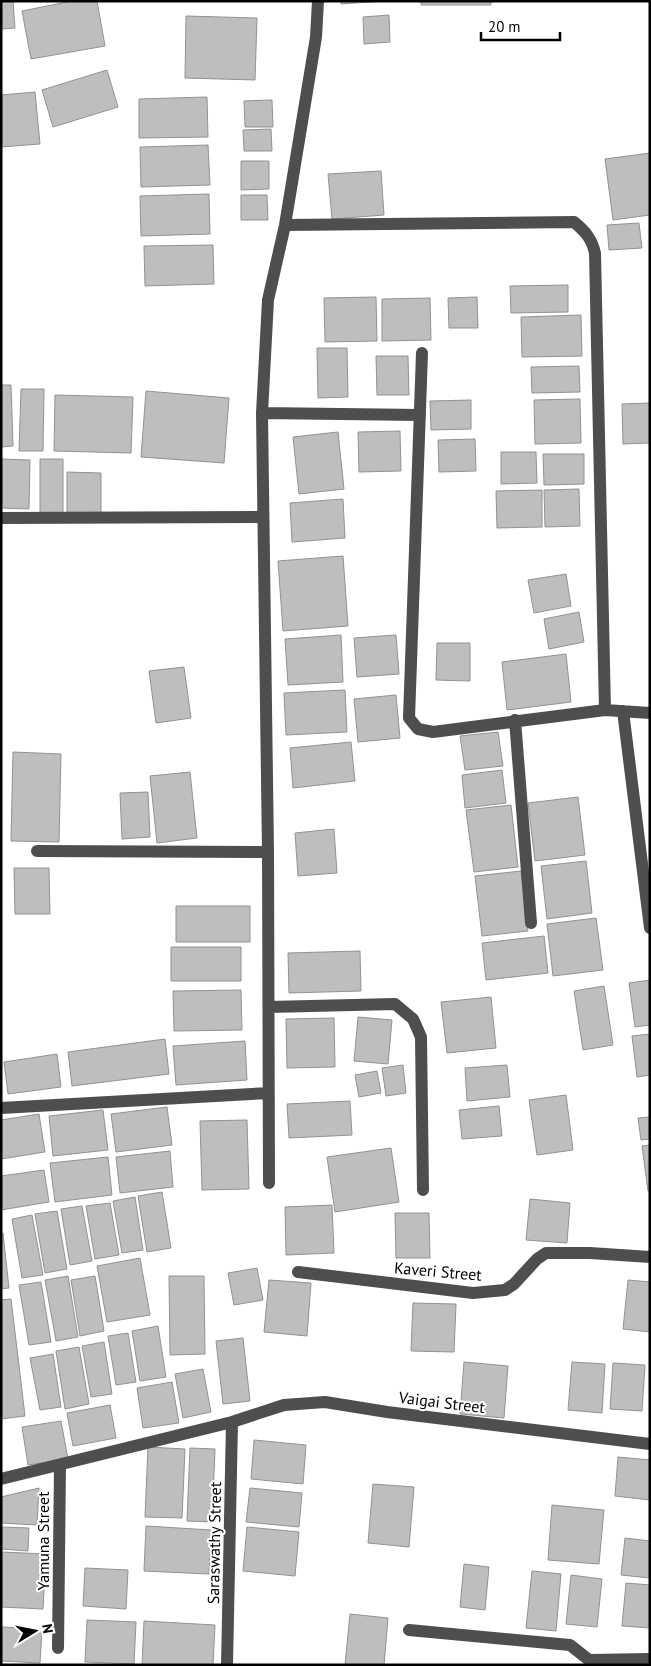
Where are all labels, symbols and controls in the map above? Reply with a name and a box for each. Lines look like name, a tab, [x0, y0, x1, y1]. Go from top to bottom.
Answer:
scale bar	[481, 10, 560, 42]
text: 20 m	[488, 17, 521, 36]
street label: Kaveri Street	[393, 1257, 483, 1285]
street label: Vaigai Street	[397, 1387, 487, 1417]
street label: Saraswathy Street	[203, 1481, 225, 1604]
street label: Yamuna Street	[33, 1491, 53, 1591]
north arrow	[10, 1606, 60, 1656]
text: N	[38, 1623, 57, 1635]

